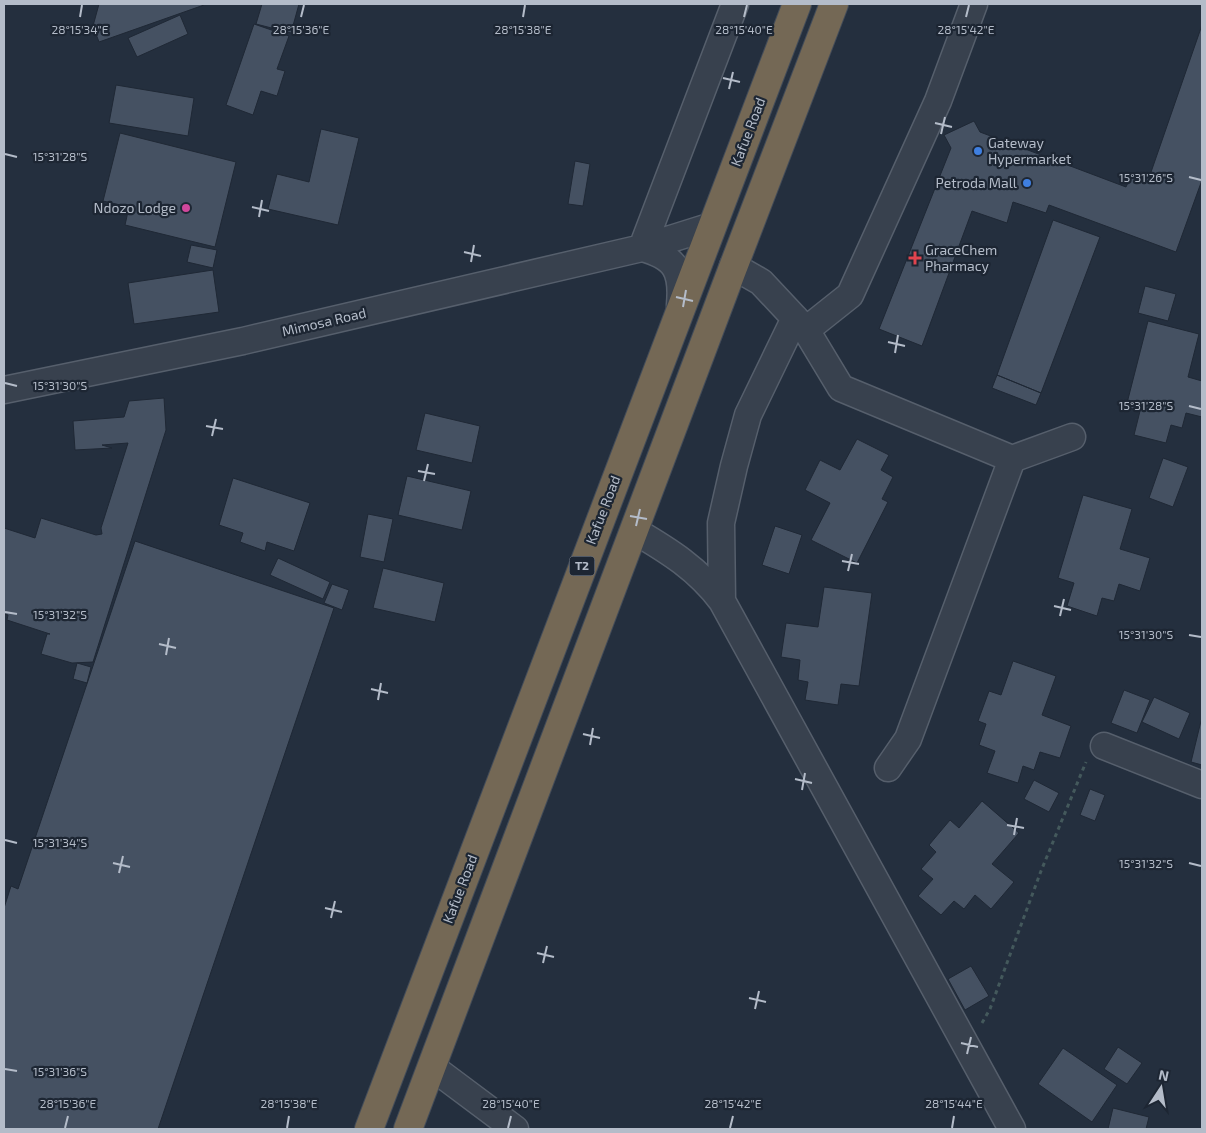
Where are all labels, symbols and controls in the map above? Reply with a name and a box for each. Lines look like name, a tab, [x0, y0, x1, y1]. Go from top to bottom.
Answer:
text: 28°15'34"E	[51, 22, 109, 36]
text: 28°15'36"E	[273, 22, 330, 36]
text: 28°15'38"E	[494, 22, 552, 36]
text: 28°15'40"E	[715, 22, 773, 36]
text: 28°15'42"E	[938, 22, 995, 36]
street label: Kafue Road	[727, 95, 768, 169]
place label: Gateway Hypermarket	[988, 134, 1071, 167]
marker: Gateway Hypermarket	[972, 145, 984, 157]
text: 15°31'28"S	[33, 149, 88, 163]
text: 15°31'26"S	[1119, 170, 1173, 184]
place label: Petroda Mall	[935, 174, 1018, 191]
marker: Petroda Mall	[1021, 177, 1033, 189]
place label: Ndozo Lodge	[94, 199, 176, 216]
marker: Ndozo Lodge	[180, 202, 192, 214]
place label: GraceChem Pharmacy	[925, 241, 997, 274]
marker: GraceChem Pharmacy	[909, 252, 921, 264]
street label: Mimosa Road	[280, 304, 368, 339]
text: 15°31'30"S	[33, 378, 87, 392]
text: 15°31'28"S	[1119, 398, 1174, 412]
street label: Kafue Road	[582, 473, 623, 547]
road number: T2	[570, 556, 594, 576]
text: 15°31'32"S	[33, 607, 87, 621]
text: 15°31'30"S	[1119, 627, 1173, 641]
text: 15°31'34"S	[33, 835, 88, 849]
street label: Kafue Road	[439, 852, 480, 926]
text: 15°31'32"S	[1119, 856, 1173, 870]
north arrow	[1136, 1063, 1186, 1113]
text: 15°31'36"S	[33, 1064, 87, 1078]
text: N	[1157, 1065, 1171, 1084]
text: 28°15'36"E	[40, 1096, 97, 1110]
text: 28°15'38"E	[260, 1096, 318, 1110]
text: 28°15'40"E	[482, 1096, 540, 1110]
text: 28°15'42"E	[705, 1096, 762, 1110]
text: 28°15'44"E	[925, 1096, 983, 1110]

